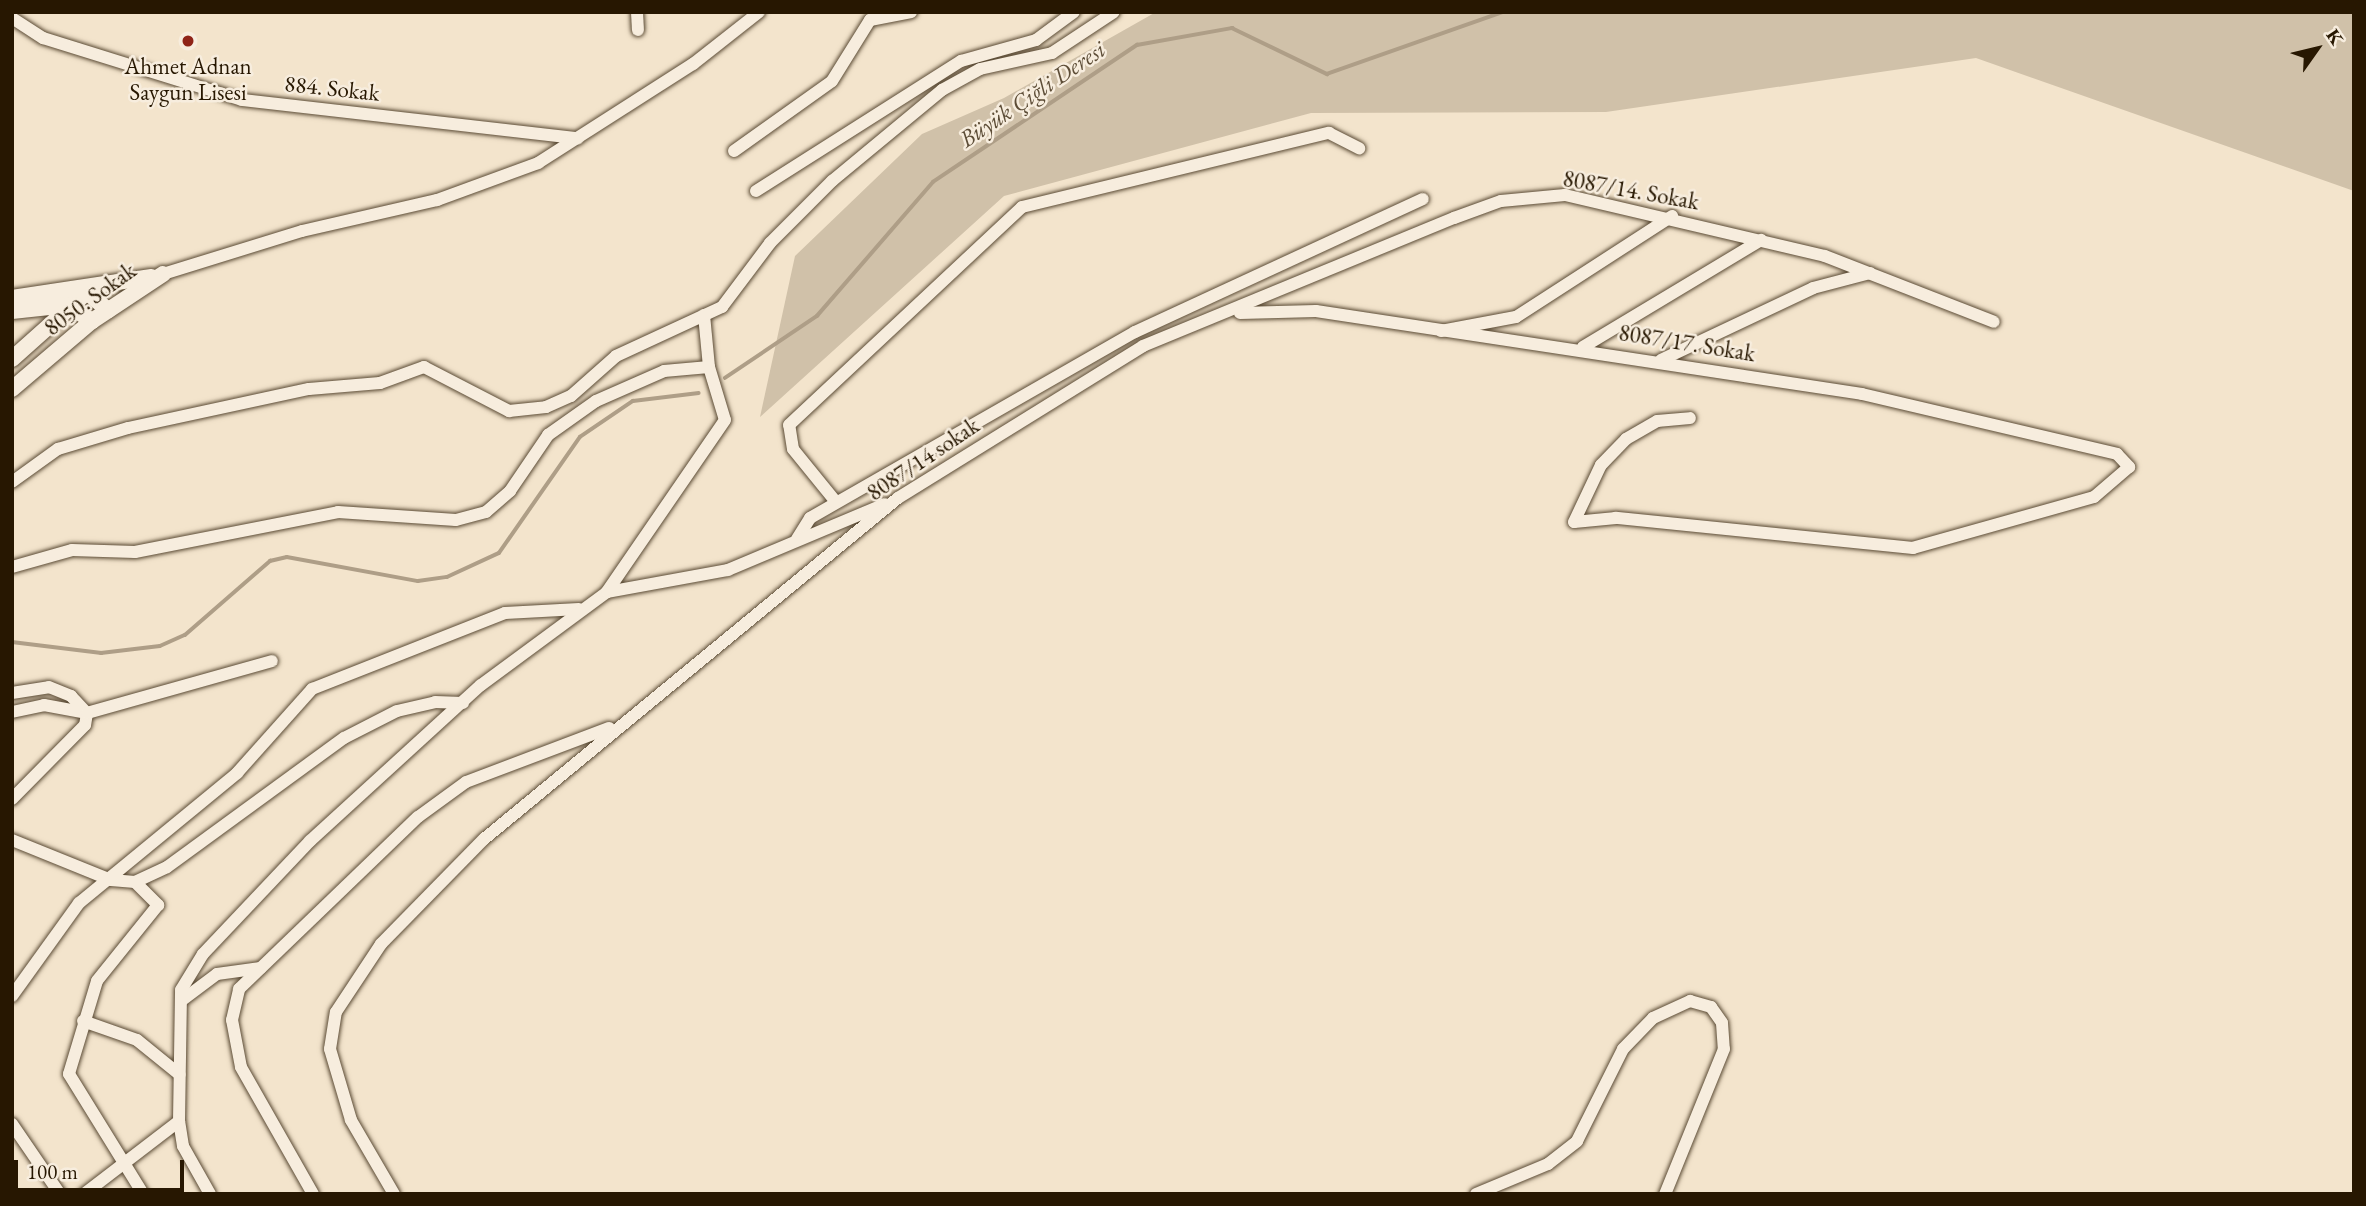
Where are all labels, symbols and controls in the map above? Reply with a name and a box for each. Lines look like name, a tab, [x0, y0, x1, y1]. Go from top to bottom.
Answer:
north arrow	[2282, 14, 2352, 84]
text: K	[2320, 24, 2349, 50]
marker: Ahmet Adnan Saygun Lisesi	[180, 33, 196, 49]
water label: Büyük Çiğli Deresi	[954, 35, 1110, 153]
place label: Ahmet Adnan Saygun Lisesi	[124, 52, 252, 106]
street label: 884. Sokak	[283, 69, 381, 107]
street label: 8087/14. Sokak	[1561, 164, 1701, 216]
street label: 8050. Sokak	[39, 257, 141, 341]
street label: 8087/17. Sokak	[1617, 319, 1757, 367]
street label: 8087/14 sokak	[862, 411, 984, 507]
scale bar	[18, 1146, 187, 1190]
text: 100 m	[27, 1158, 78, 1185]

